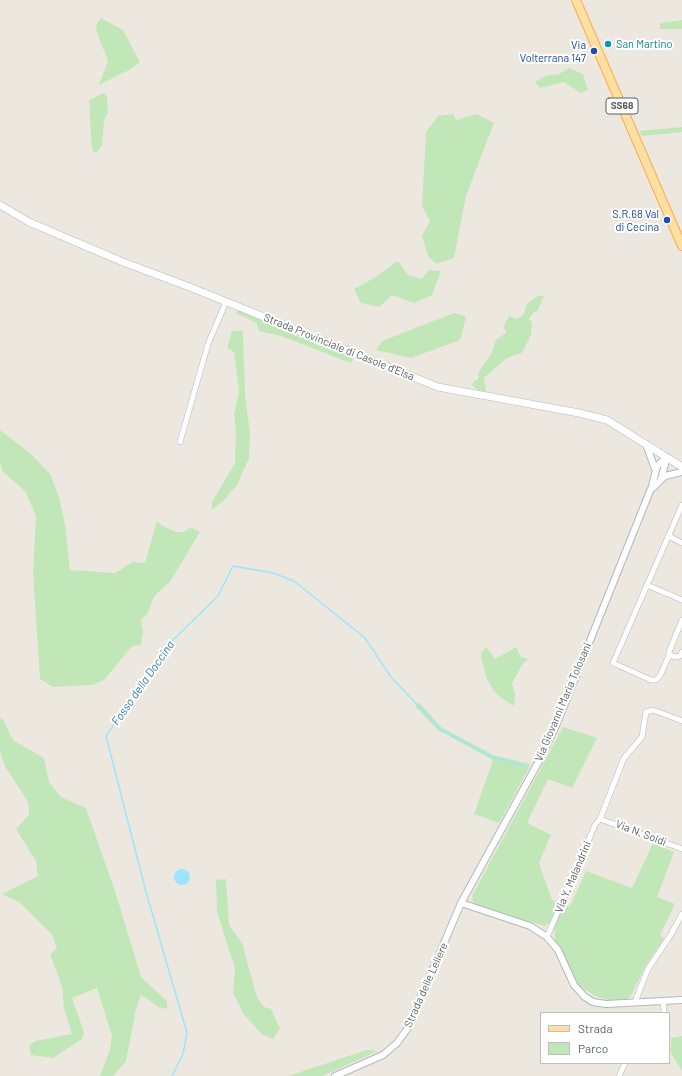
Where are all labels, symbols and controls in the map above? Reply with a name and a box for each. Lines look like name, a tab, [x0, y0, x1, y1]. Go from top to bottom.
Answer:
place label: San Martino	[616, 37, 672, 51]
place label: Via Volterrana 147	[520, 38, 586, 64]
marker: San Martino	[603, 39, 613, 49]
marker: Via Volterrana 147	[589, 46, 599, 56]
road number: SS68	[606, 98, 638, 114]
place label: S.R.68 Val di Cecina	[612, 207, 659, 233]
marker: S.R.68 Val di Cecina	[662, 215, 672, 225]
street label: Strada Provinciale di Casole d'Elsa	[262, 311, 416, 383]
water label: Fosso della Doccina	[108, 638, 178, 728]
street label: Via Giovanni Maria Tolosani	[532, 641, 594, 763]
street label: Via N. Soldi	[614, 817, 668, 849]
street label: Via Y. Malandrini	[552, 839, 594, 915]
street label: Strada delle Lellere	[401, 940, 451, 1030]
legend	[540, 1012, 670, 1064]
text: Strada	[578, 1021, 613, 1035]
text: Parco	[578, 1041, 608, 1055]

